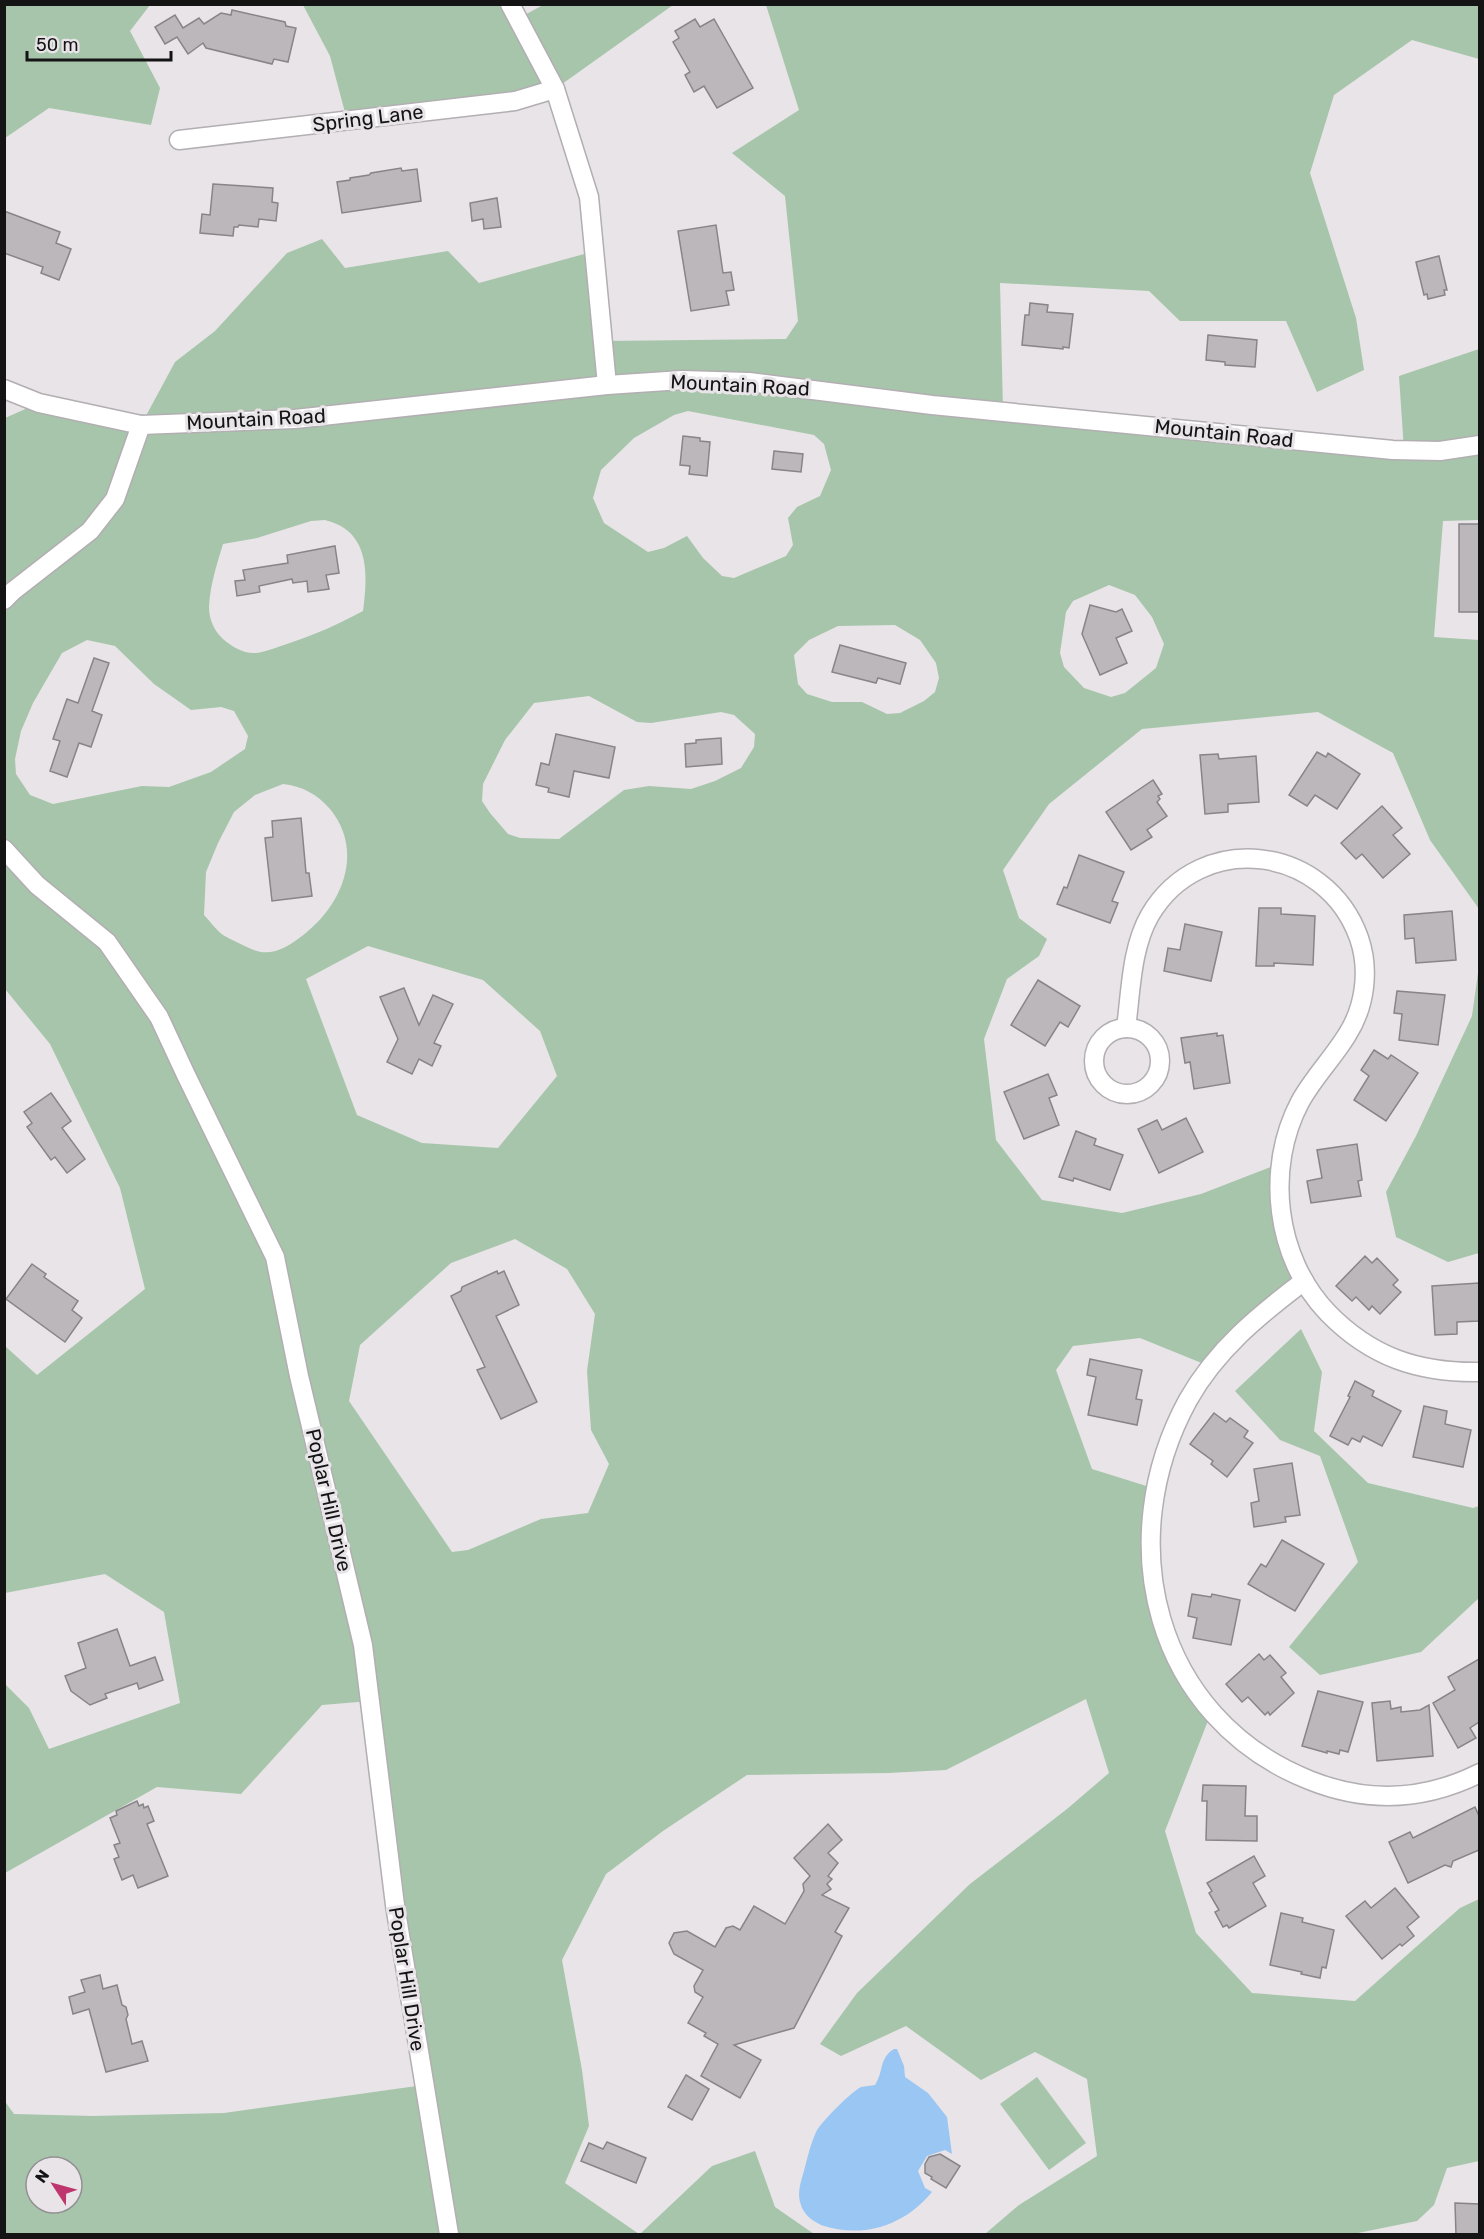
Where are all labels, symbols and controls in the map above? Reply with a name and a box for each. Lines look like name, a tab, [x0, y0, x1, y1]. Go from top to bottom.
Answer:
scale bar	[27, 24, 171, 62]
text: 50 m	[36, 34, 79, 56]
street label: Spring Lane	[311, 99, 425, 137]
street label: Mountain Road	[670, 369, 810, 401]
street label: Mountain Road	[186, 403, 326, 435]
street label: Mountain Road	[1153, 414, 1295, 452]
street label: Poplar Hill Drive	[301, 1426, 357, 1574]
street label: Poplar Hill Drive	[384, 1905, 430, 2053]
north arrow	[24, 2155, 84, 2215]
text: N	[31, 2166, 53, 2187]

